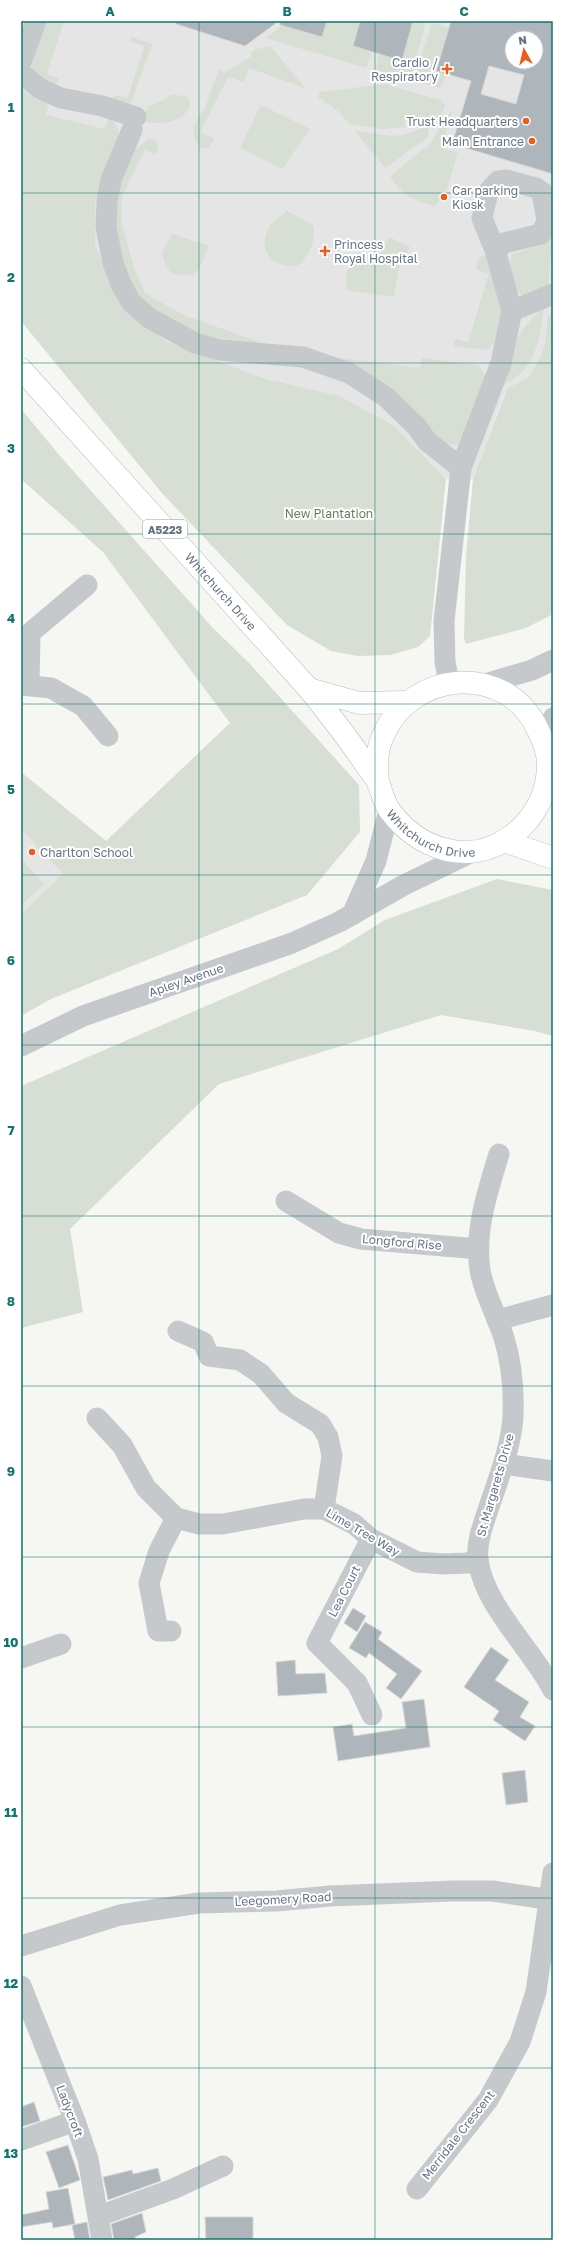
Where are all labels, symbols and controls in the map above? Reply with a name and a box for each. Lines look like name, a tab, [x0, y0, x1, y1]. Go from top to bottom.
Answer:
text: A	[105, 3, 115, 19]
text: B	[282, 3, 292, 19]
text: C	[459, 3, 469, 19]
north arrow	[504, 30, 544, 70]
text: N	[517, 33, 528, 47]
place label: Cardio / Respiratory	[371, 55, 438, 84]
marker: Cardio / Respiratory	[441, 63, 453, 75]
text: 1	[8, 99, 15, 115]
place label: Trust Headquarters	[406, 114, 518, 129]
marker: Trust Headquarters	[521, 116, 531, 126]
place label: Main Entrance	[442, 134, 524, 149]
marker: Main Entrance	[527, 136, 537, 146]
place label: Car parking Kiosk	[452, 183, 518, 212]
marker: Car parking Kiosk	[439, 192, 449, 202]
place label: Princess Royal Hospital	[334, 237, 418, 266]
marker: Princess Royal Hospital	[319, 245, 331, 257]
text: 2	[7, 269, 15, 285]
text: 3	[7, 440, 15, 456]
park label: New Plantation	[285, 506, 373, 521]
road number: A5223	[143, 520, 187, 538]
street label: Whitchurch Drive	[182, 549, 260, 633]
text: 4	[7, 610, 15, 626]
text: 5	[7, 781, 15, 797]
street label: Whitchurch Drive	[384, 806, 476, 860]
place label: Charlton School	[40, 845, 133, 860]
marker: Charlton School	[27, 847, 37, 857]
text: 6	[7, 952, 15, 968]
street label: Apley Avenue	[147, 960, 225, 1000]
text: 7	[7, 1122, 15, 1138]
street label: Longford Rise	[362, 1231, 442, 1253]
text: 8	[7, 1293, 15, 1309]
street label: St Margarets Drive	[473, 1432, 517, 1538]
text: 9	[7, 1463, 15, 1479]
street label: Lime Tree Way	[323, 1505, 403, 1559]
street label: Lea Court	[325, 1563, 363, 1619]
text: 10	[3, 1634, 19, 1650]
text: 11	[4, 1804, 18, 1820]
street label: Leegomery Road	[234, 1889, 332, 1909]
text: 12	[4, 1975, 18, 1991]
street label: Ladycroft	[53, 2083, 87, 2140]
street label: Merridale Crescent	[418, 2087, 498, 2183]
text: 13	[4, 2145, 18, 2161]

